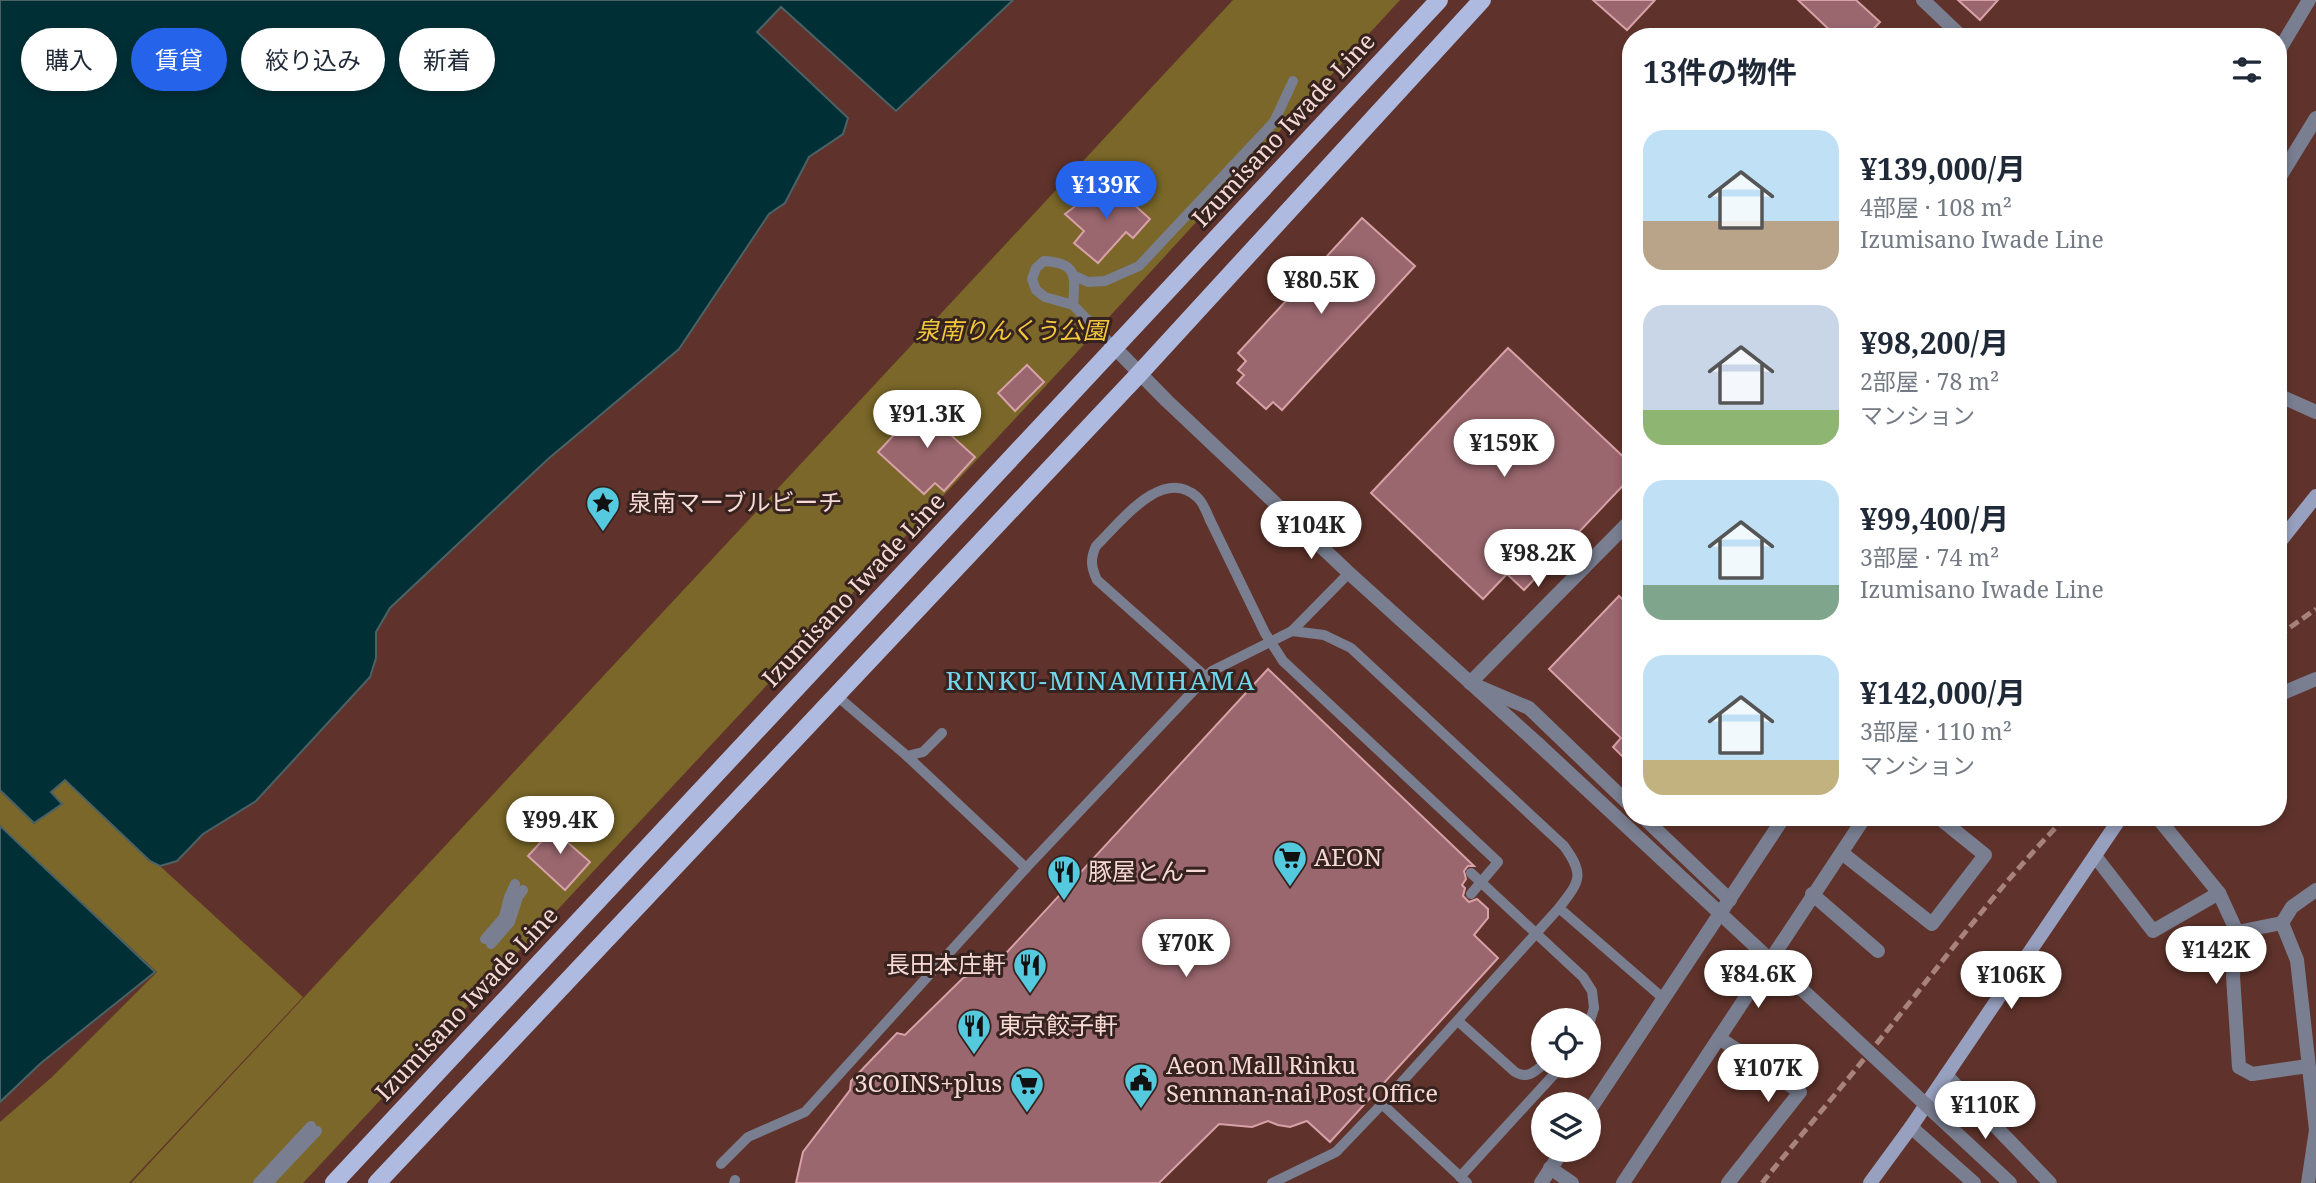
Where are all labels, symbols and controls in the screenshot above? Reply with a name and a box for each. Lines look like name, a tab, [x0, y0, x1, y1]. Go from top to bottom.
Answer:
street label: Izumisano Iwade Line	[1184, 25, 1382, 233]
chip: 購入	[21, 28, 117, 91]
chip: 賃貸	[131, 28, 227, 91]
chip: 絞り込み	[241, 28, 385, 91]
chip: 新着	[399, 28, 495, 91]
text: 13件の物件	[1643, 51, 1797, 92]
icon: filters	[2228, 51, 2266, 89]
text: ¥139,000/月	[1860, 148, 2026, 189]
icon: home	[1699, 158, 1783, 242]
pin: ¥139K	[1057, 162, 1155, 221]
text: ¥139K	[1072, 168, 1140, 200]
text: 4部屋 · 108 m²	[1860, 191, 2012, 223]
text: Izumisano Iwade Line	[1860, 223, 2104, 255]
pin: ¥80.5K	[1264, 256, 1378, 316]
text: ¥80.5K	[1283, 263, 1359, 295]
park label: 泉南りんくう公園	[915, 313, 1110, 346]
text: ¥98,200/月	[1860, 322, 2009, 363]
icon: home	[1699, 333, 1783, 417]
text: 2部屋 · 78 m²	[1860, 365, 1999, 397]
pin: ¥91.3K	[870, 391, 984, 450]
text: ¥91.3K	[889, 397, 965, 429]
text: マンション	[1860, 399, 1975, 431]
pin: ¥159K	[1455, 420, 1553, 479]
text: ¥159K	[1470, 426, 1538, 458]
place icon: 泉南マーブルビーチ	[584, 484, 622, 533]
place label: 泉南マーブルビーチ	[628, 485, 843, 518]
street label: Izumisano Iwade Line	[754, 485, 952, 693]
text: ¥99,400/月	[1860, 498, 2009, 539]
pin: ¥104K	[1262, 502, 1360, 561]
text: ¥104K	[1277, 508, 1345, 540]
icon: home	[1699, 508, 1783, 592]
pin: ¥98.2K	[1481, 530, 1595, 589]
text: ¥98.2K	[1500, 536, 1576, 568]
text: 3部屋 · 74 m²	[1860, 541, 1999, 573]
text: Izumisano Iwade Line	[1860, 573, 2104, 605]
district label: RINKU-MINAMIHAMA	[945, 662, 1257, 698]
text: ¥142,000/月	[1860, 672, 2026, 713]
icon: home	[1699, 683, 1783, 767]
text: 3部屋 · 110 m²	[1860, 715, 2012, 747]
text: マンション	[1860, 749, 1975, 781]
pin: ¥99.4K	[503, 796, 617, 856]
text: ¥99.4K	[522, 803, 598, 835]
supermarket icon: AEON	[1271, 839, 1309, 888]
place label: AEON	[1314, 840, 1382, 873]
restaurant icon: 豚屋とんー	[1045, 853, 1083, 902]
place label: 豚屋とんー	[1088, 854, 1208, 887]
street label: Izumisano Iwade Line	[367, 899, 565, 1107]
pin: ¥70K	[1145, 920, 1227, 979]
text: ¥70K	[1158, 926, 1214, 958]
pin: ¥142K	[2167, 926, 2265, 986]
text: ¥142K	[2182, 933, 2250, 965]
restaurant icon: 長田本庄軒	[1011, 946, 1049, 995]
place label: 長田本庄軒	[886, 947, 1006, 980]
pin: ¥84.6K	[1701, 950, 1815, 1010]
pin: ¥106K	[1962, 951, 2060, 1011]
text: ¥84.6K	[1720, 957, 1796, 989]
text: ¥106K	[1977, 958, 2045, 990]
restaurant icon: 東京餃子軒	[955, 1007, 993, 1056]
place label: 東京餃子軒	[998, 1008, 1118, 1041]
map controls	[1531, 1008, 1601, 1162]
button: locate	[1531, 1008, 1601, 1078]
pin: ¥107K	[1719, 1044, 1817, 1104]
place label: Aeon Mall Rinku Sennnan-nai Post Office	[1166, 1048, 1438, 1109]
text: ¥107K	[1734, 1051, 1802, 1083]
public building icon: Aeon Mall Rinku Sennnan-nai Post Office	[1122, 1061, 1160, 1110]
supermarket icon: 3COINS+plus	[1008, 1065, 1046, 1114]
place label: 3COINS+plus	[854, 1066, 1002, 1099]
pin: ¥110K	[1936, 1082, 2034, 1141]
text: ¥110K	[1951, 1088, 2019, 1120]
button: layers	[1531, 1092, 1601, 1162]

